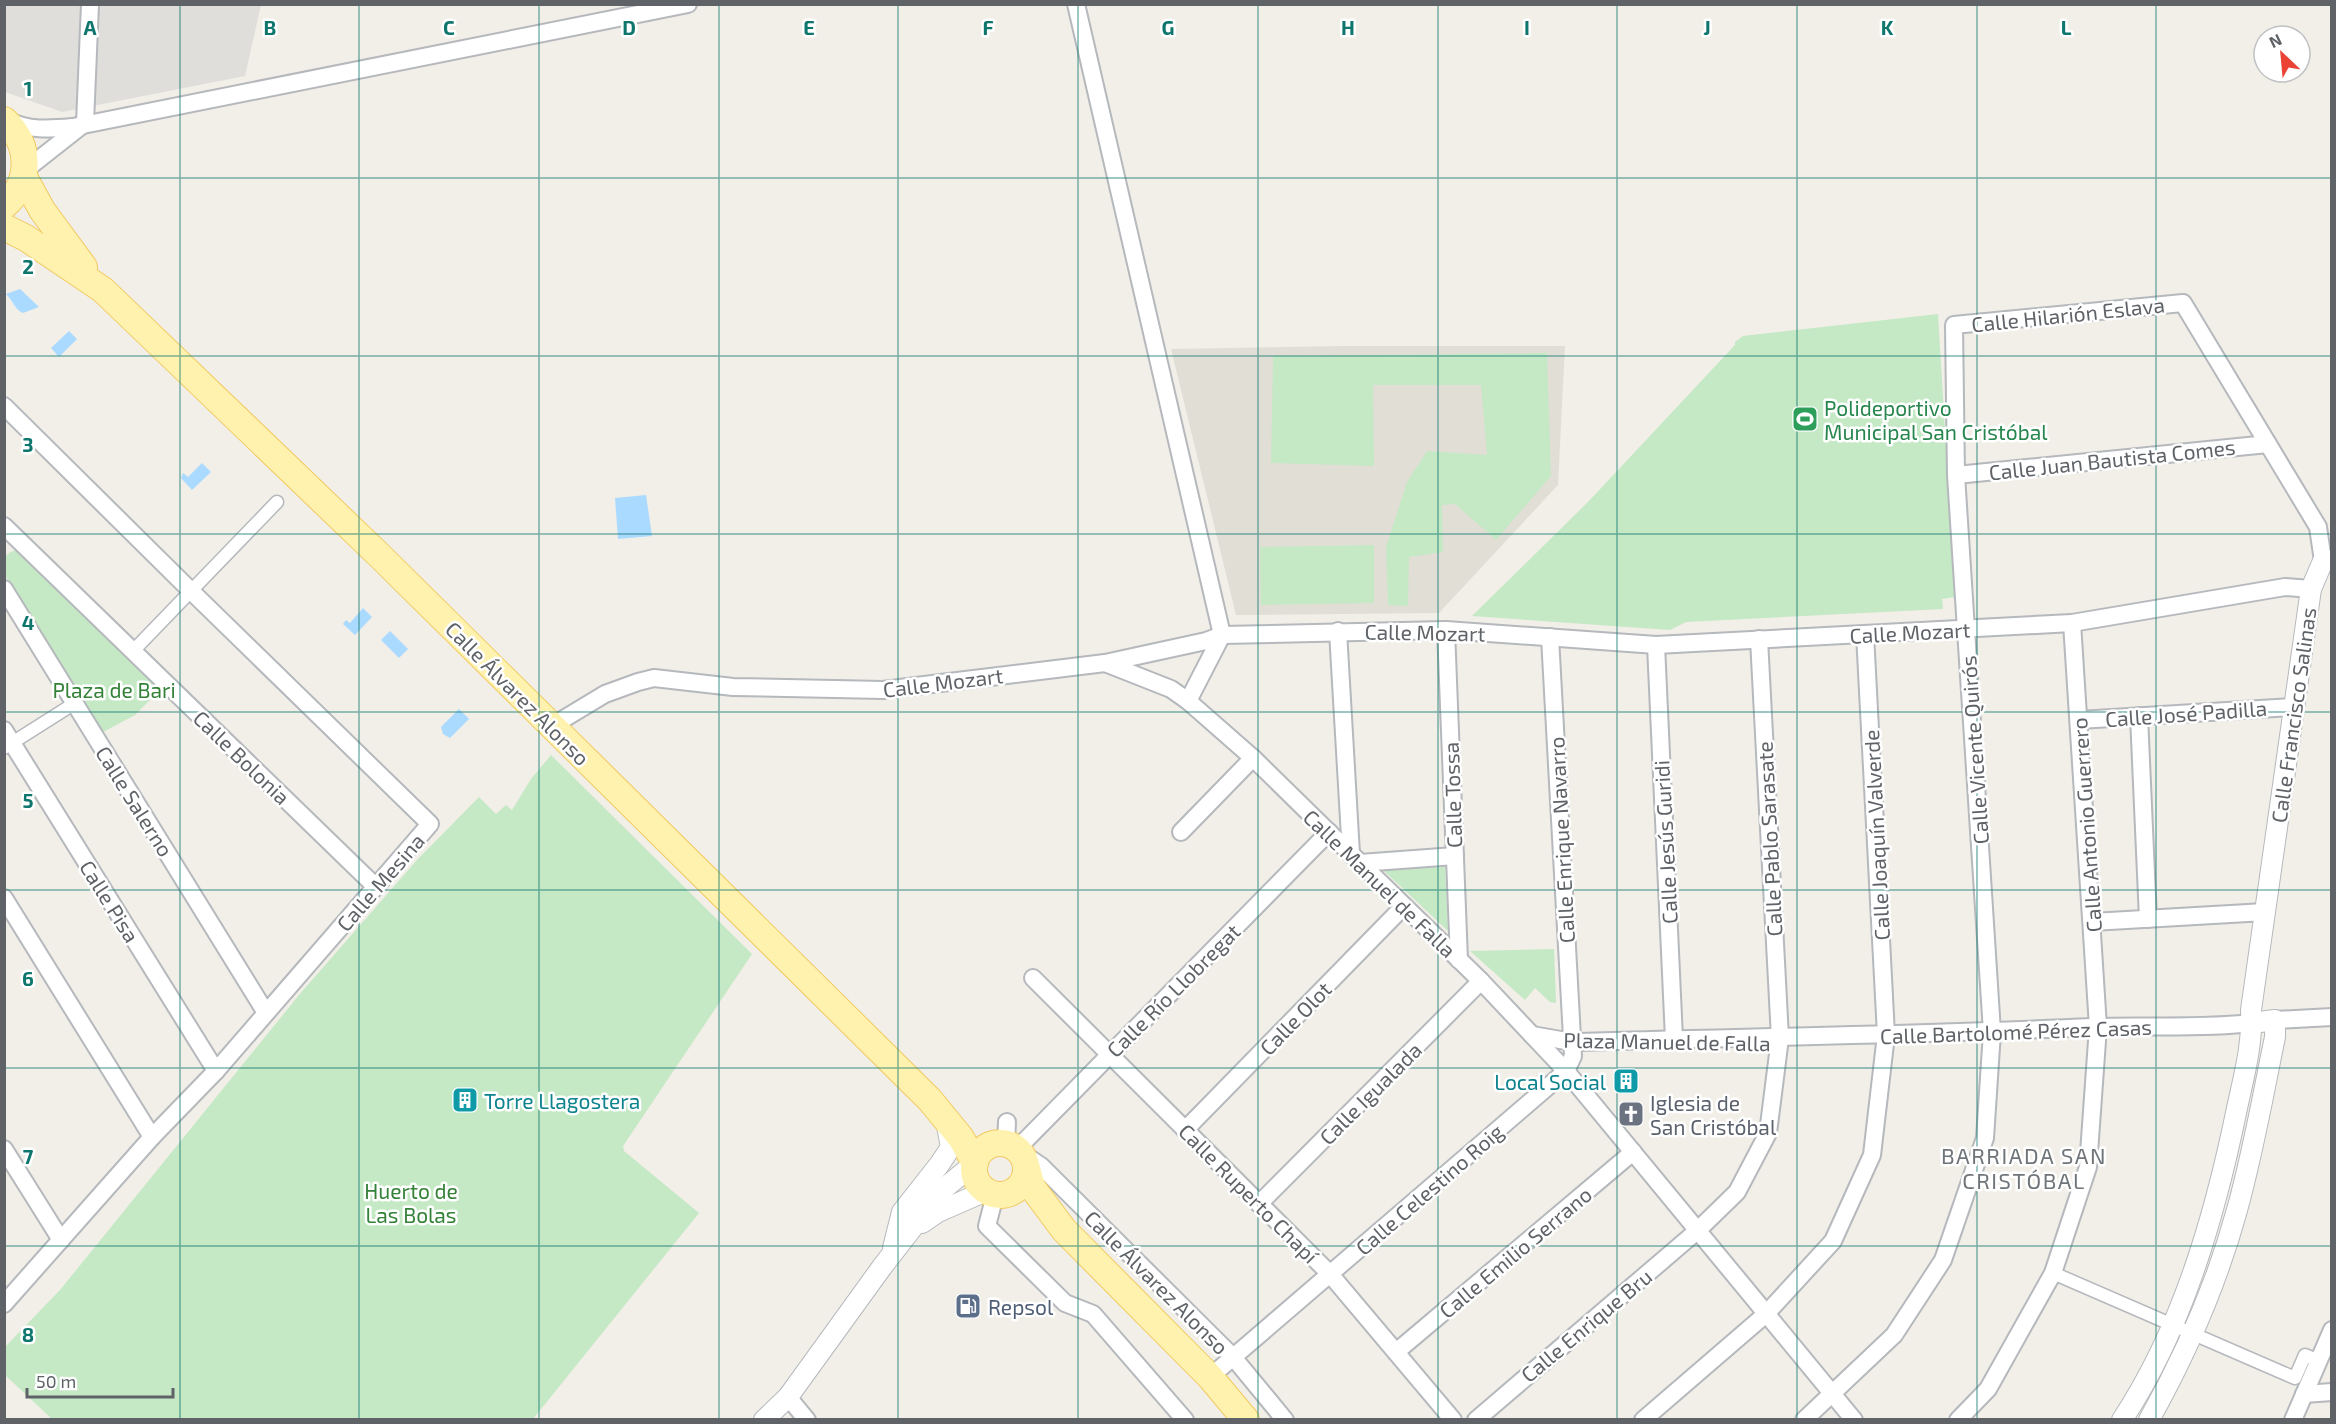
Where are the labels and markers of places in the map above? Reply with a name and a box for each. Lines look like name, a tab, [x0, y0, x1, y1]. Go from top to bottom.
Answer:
place label: Polideportivo Municipal San Cristóbal	[1824, 395, 2048, 444]
sports icon: Polideportivo Municipal San Cristóbal	[1790, 404, 1820, 434]
building icon: Local Social	[1611, 1066, 1641, 1096]
place label: Local Social	[1494, 1069, 1607, 1094]
building icon: Torre Llagostera	[450, 1085, 480, 1115]
place label: Torre Llagostera	[484, 1088, 640, 1113]
place label: Iglesia de San Cristóbal	[1650, 1090, 1777, 1139]
church icon: Iglesia de San Cristóbal	[1616, 1099, 1646, 1129]
fuel station icon: Repsol	[953, 1291, 983, 1321]
place label: Repsol	[988, 1294, 1054, 1319]

